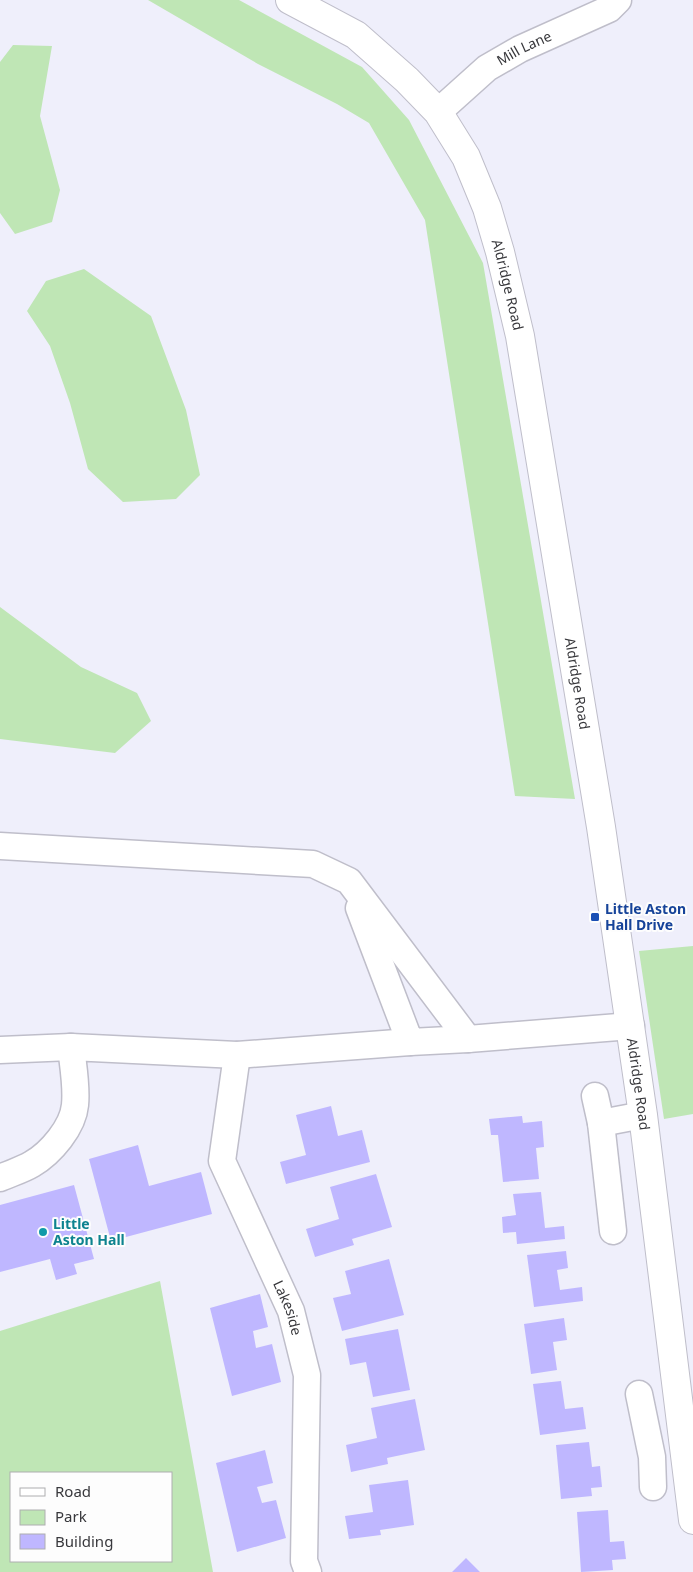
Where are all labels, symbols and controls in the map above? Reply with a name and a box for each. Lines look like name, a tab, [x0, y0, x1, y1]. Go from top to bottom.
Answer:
street label: Mill Lane	[493, 26, 554, 69]
street label: Aldridge Road	[488, 237, 528, 332]
street label: Aldridge Road	[561, 636, 595, 731]
place label: Little Aston Hall Drive	[605, 899, 686, 934]
marker: Little Aston Hall Drive	[589, 911, 601, 923]
street label: Aldridge Road	[623, 1036, 655, 1131]
place label: Little Aston Hall	[53, 1214, 125, 1249]
marker: Little Aston Hall	[37, 1226, 49, 1238]
street label: Lakeside	[269, 1277, 307, 1337]
legend	[10, 1472, 172, 1562]
text: Road	[55, 1481, 91, 1501]
text: Park	[55, 1506, 87, 1526]
text: Building	[55, 1531, 113, 1551]

